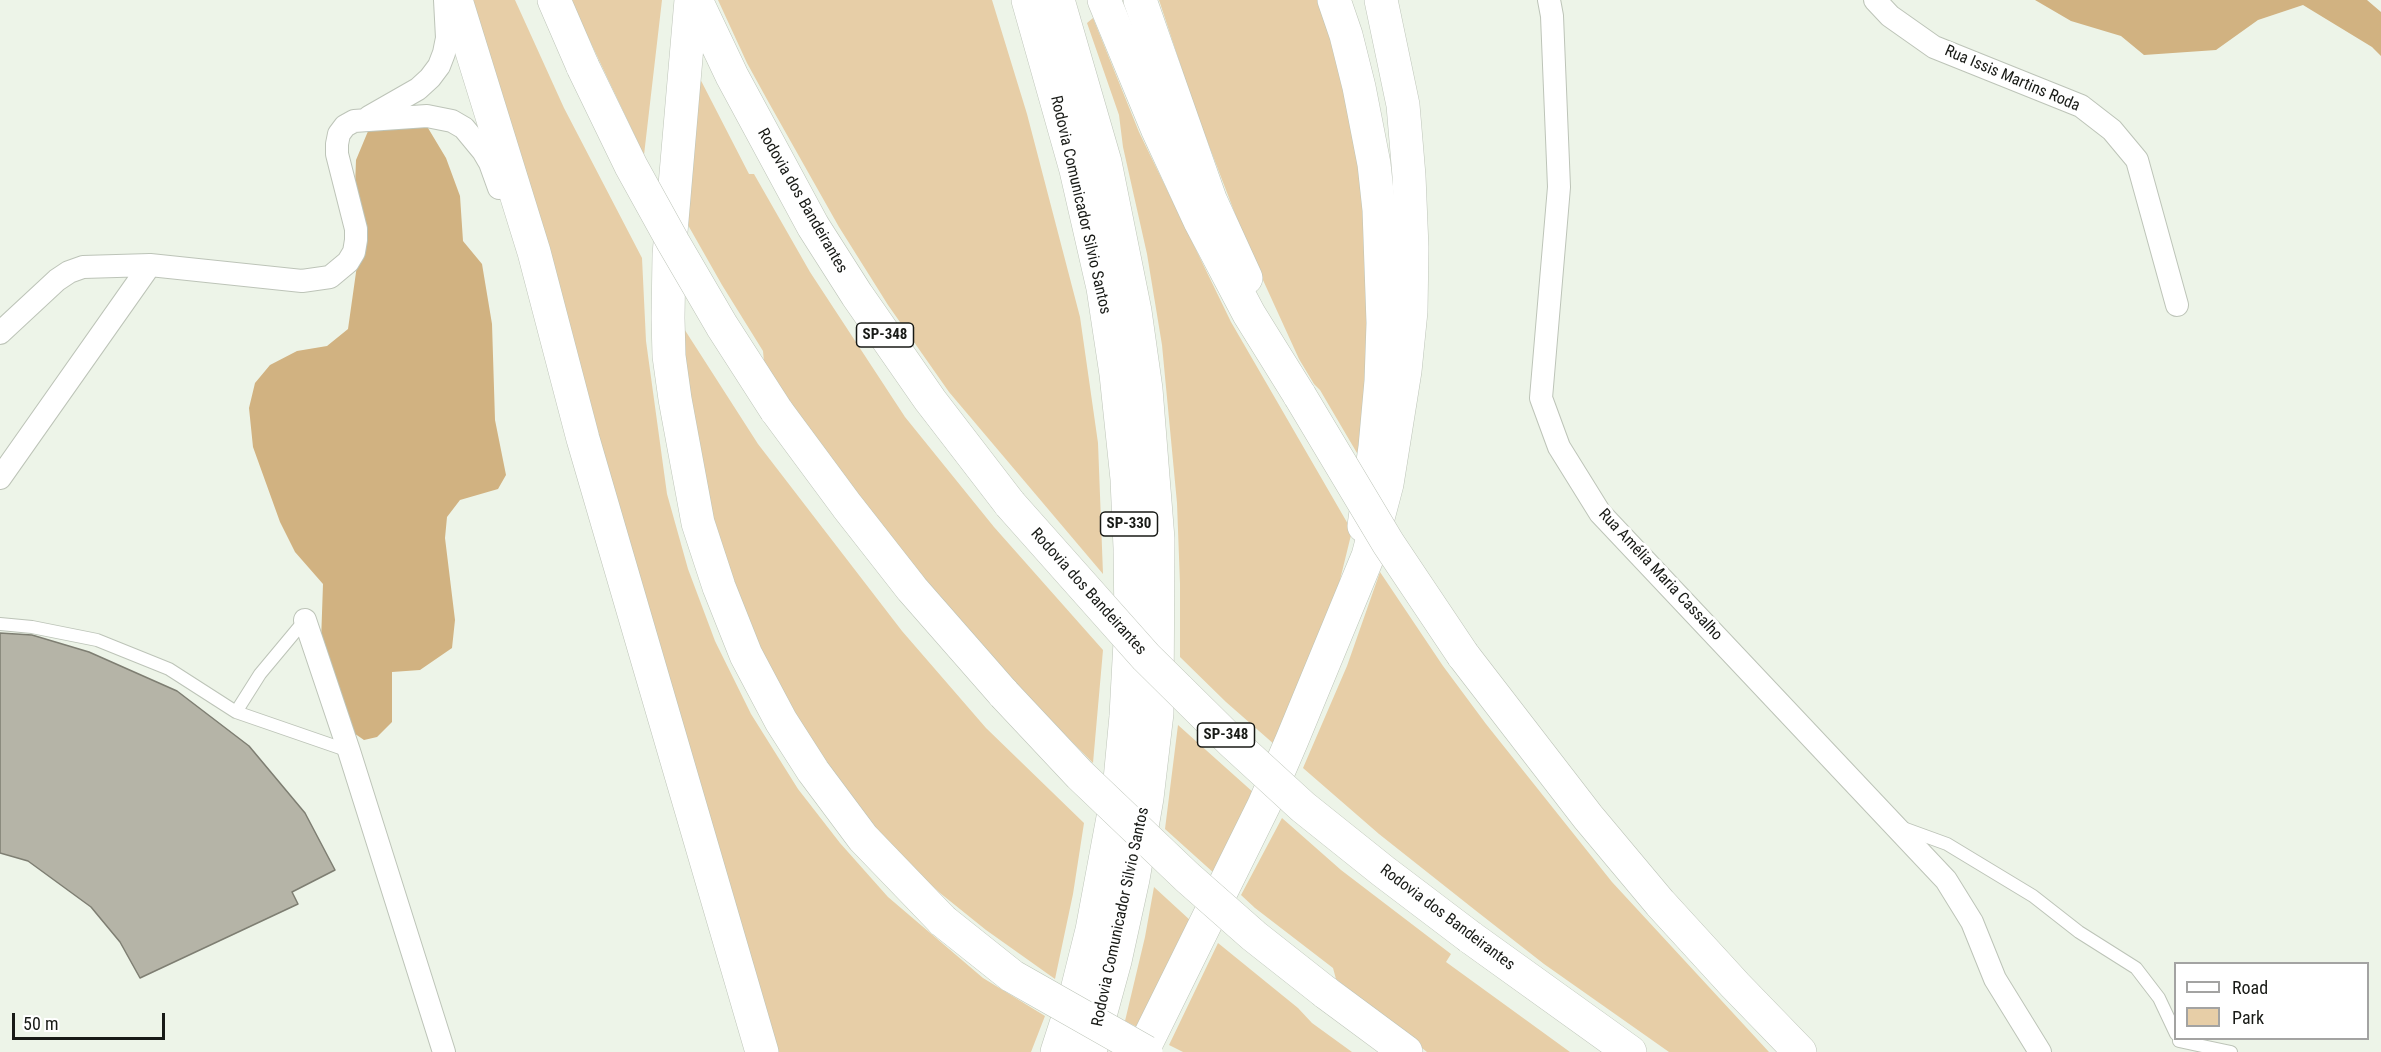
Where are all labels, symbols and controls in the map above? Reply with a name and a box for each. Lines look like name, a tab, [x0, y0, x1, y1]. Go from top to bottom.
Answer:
street label: Rua Issis Martins Roda	[1941, 42, 2083, 116]
street label: Rodovia Comunicador Silvio Santos	[1045, 94, 1115, 316]
street label: Rodovia dos Bandeirantes	[753, 125, 851, 277]
road number: SP-348	[856, 323, 914, 347]
street label: Rua Amélia Maria Cassalho	[1594, 505, 1726, 645]
road number: SP-330	[1100, 512, 1158, 536]
street label: Rodovia dos Bandeirantes	[1026, 525, 1150, 659]
road number: SP-348	[1198, 723, 1254, 747]
street label: Rodovia Comunicador Silvio Santos	[1088, 806, 1154, 1028]
street label: Rodovia dos Bandeirantes	[1376, 861, 1518, 975]
legend	[2174, 962, 2369, 1040]
text: Road	[2232, 977, 2268, 998]
scale bar	[15, 1001, 168, 1039]
text: Park	[2232, 1007, 2264, 1028]
text: 50 m	[23, 1013, 58, 1034]

